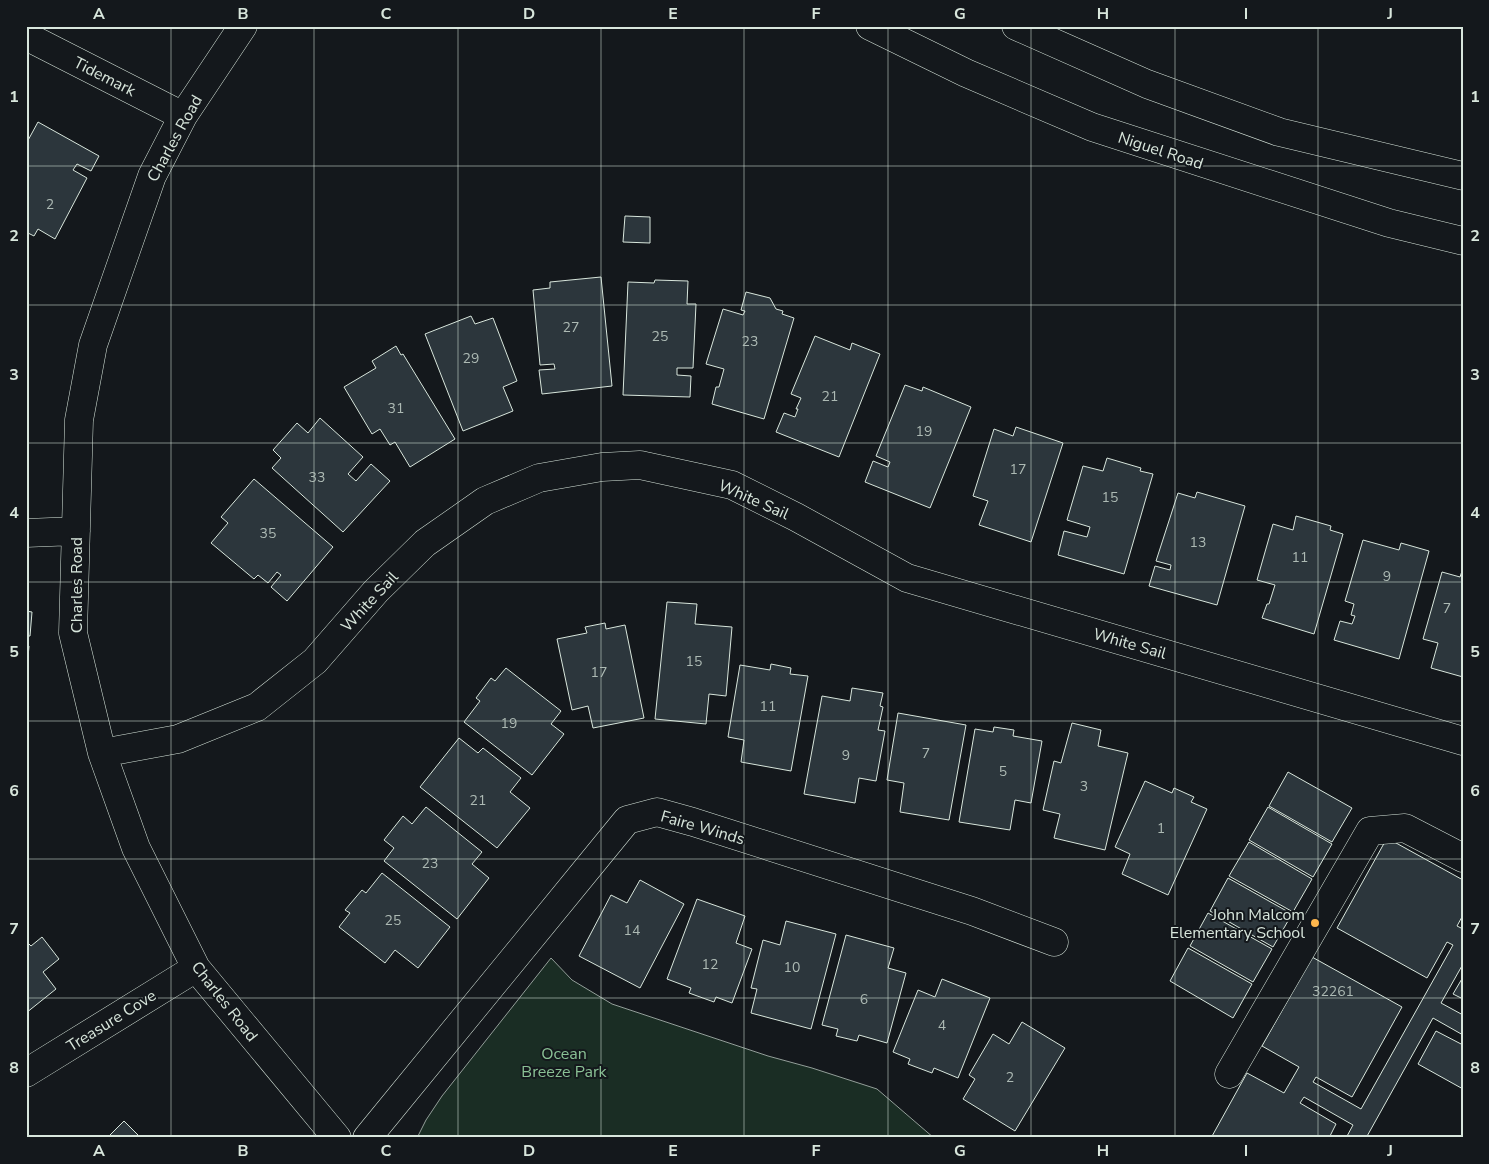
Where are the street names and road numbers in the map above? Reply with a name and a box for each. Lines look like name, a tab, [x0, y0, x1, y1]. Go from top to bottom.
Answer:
street label: Tidemark	[70, 52, 140, 102]
street label: Charles Road	[142, 91, 208, 186]
street label: Niguel Road	[1115, 127, 1206, 175]
street label: White Sail	[715, 475, 793, 525]
street label: Charles Road	[66, 537, 88, 633]
street label: White Sail	[336, 566, 404, 637]
street label: White Sail	[1090, 623, 1169, 665]
street label: Faire Winds	[658, 805, 747, 850]
street label: Charles Road	[186, 957, 263, 1046]
street label: Treasure Cove	[63, 985, 160, 1057]

